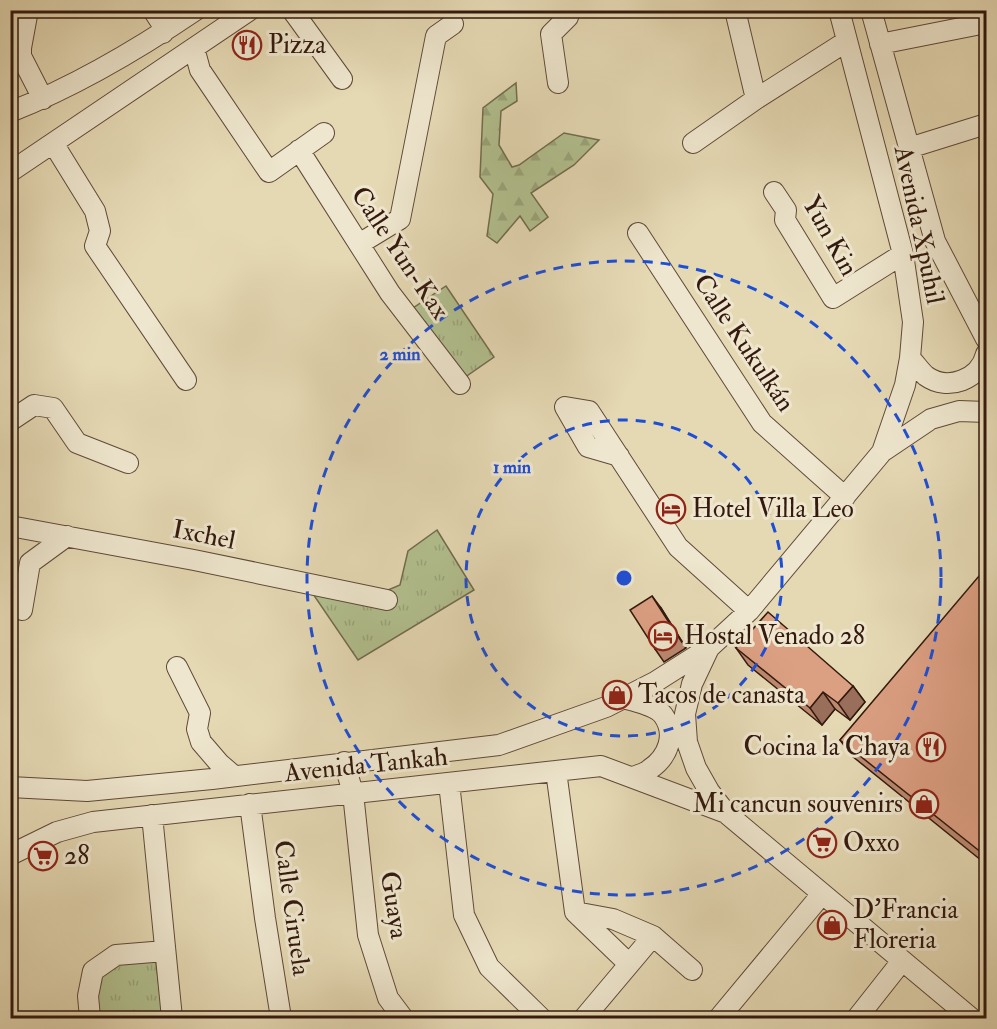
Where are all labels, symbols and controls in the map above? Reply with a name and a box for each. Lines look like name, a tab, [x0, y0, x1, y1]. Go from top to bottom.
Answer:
restaurant icon: Pizza	[231, 29, 263, 61]
place label: Pizza	[268, 29, 326, 61]
street label: Avenida Xpuhil	[885, 142, 951, 307]
street label: Calle Yun-Kax	[344, 181, 456, 326]
street label: Yun Kin	[795, 190, 865, 282]
street label: Calle Kukulkán	[686, 268, 802, 418]
text: 2 min	[380, 343, 421, 366]
text: 1 min	[493, 456, 532, 479]
hotel icon: Hotel Villa Leo	[655, 493, 687, 525]
place label: Hotel Villa Leo	[692, 493, 854, 525]
street label: Ixchel	[170, 513, 239, 557]
centre of rings	[614, 568, 634, 588]
hotel icon: Hostal Venado 28	[647, 620, 679, 652]
place label: Hostal Venado 28	[684, 620, 865, 652]
shop icon: Tacos de canasta	[601, 679, 633, 711]
place label: Tacos de canasta	[638, 679, 805, 711]
place label: Cocina la Chaya	[743, 731, 910, 763]
restaurant icon: Cocina la Chaya	[915, 731, 947, 763]
street label: Avenida Tankah	[282, 740, 450, 790]
place label: Mi cancun souvenirs	[692, 788, 903, 820]
shop icon: Mi cancun souvenirs	[908, 788, 940, 820]
supermarket icon: Oxxo	[806, 827, 838, 859]
place label: Oxxo	[843, 827, 900, 859]
street label: Calle Ciruela	[267, 838, 317, 978]
supermarket icon: 28	[27, 840, 59, 872]
place label: 28	[64, 840, 89, 872]
street label: Guaya	[373, 869, 415, 941]
place label: D'Francia Floreria	[853, 894, 959, 956]
shop icon: D'Francia Floreria	[816, 909, 848, 941]

